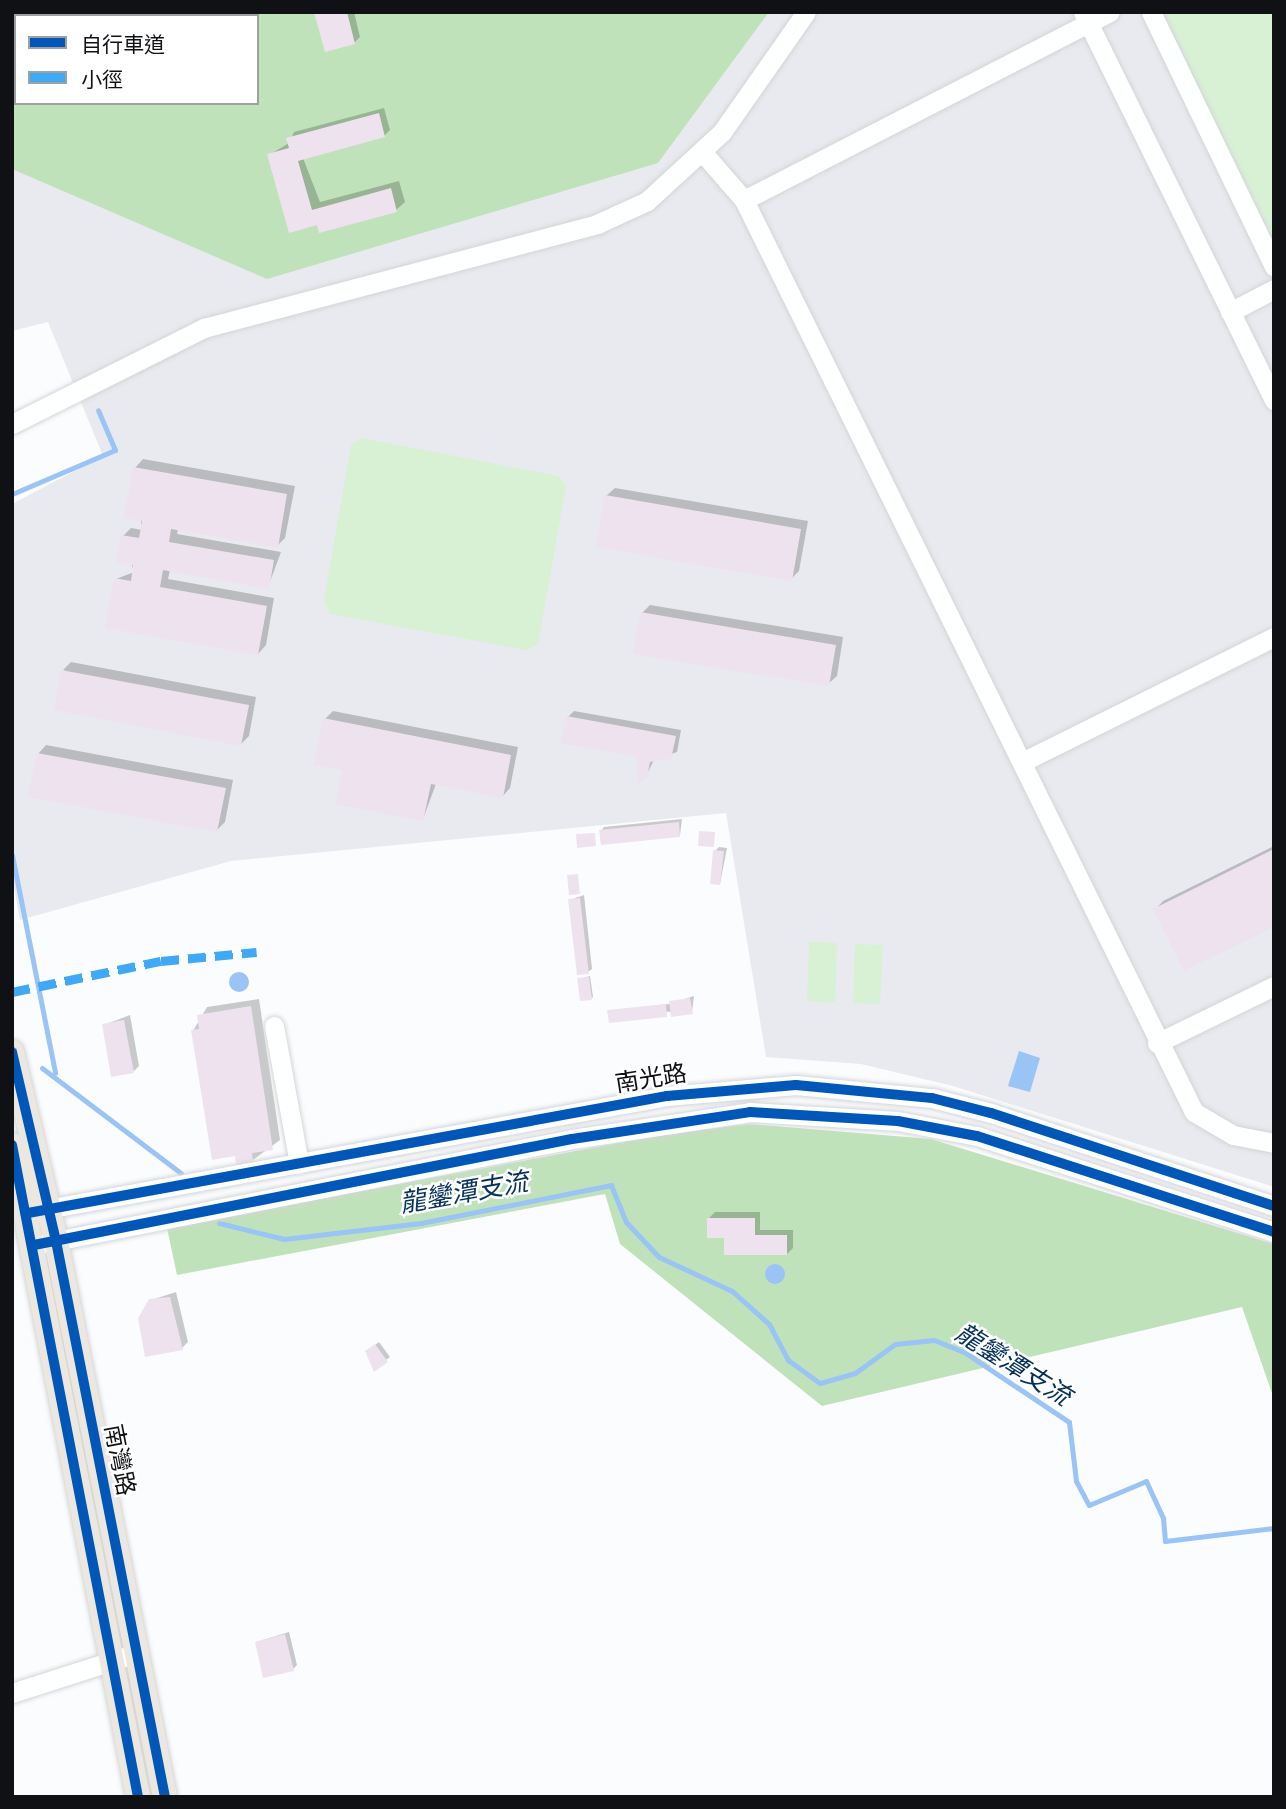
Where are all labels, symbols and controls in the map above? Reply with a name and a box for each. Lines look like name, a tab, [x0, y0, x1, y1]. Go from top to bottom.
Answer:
legend	[14, 14, 259, 105]
text: 自行車道	[81, 33, 165, 57]
text: 小徑	[81, 68, 123, 92]
street label: 南光路	[613, 1059, 689, 1099]
water label: 龍鑾潭支流	[397, 1166, 531, 1220]
water label: 龍鑾潭支流	[950, 1317, 1076, 1413]
street label: 南灣路	[98, 1422, 140, 1498]

